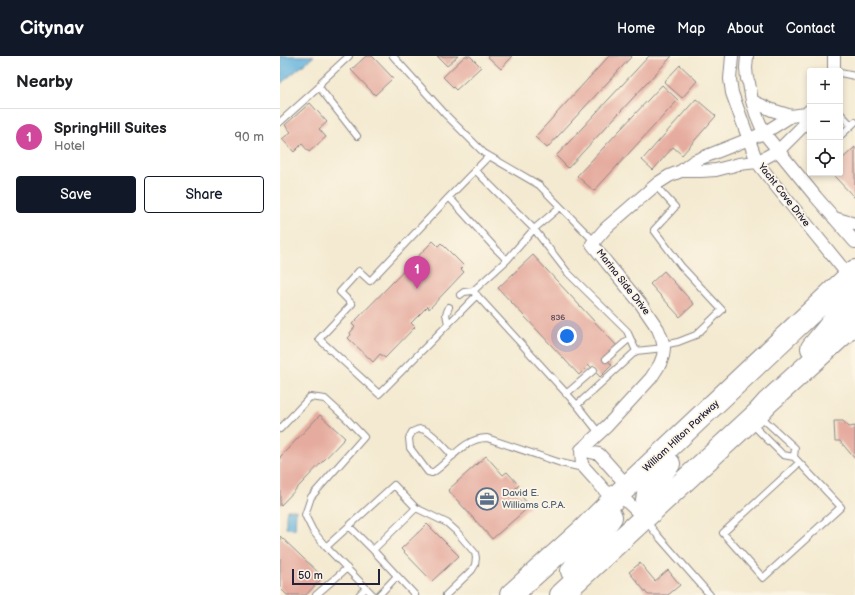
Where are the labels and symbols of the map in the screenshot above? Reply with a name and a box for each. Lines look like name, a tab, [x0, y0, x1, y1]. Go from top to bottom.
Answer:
street label: Yacht Cove Drive	[755, 160, 812, 229]
street label: Marina Side Drive	[594, 247, 652, 317]
pin: 1	[404, 256, 430, 289]
house number: 836	[551, 313, 565, 322]
your location	[557, 326, 577, 346]
street label: William Hilton Parkway	[640, 397, 722, 474]
office icon: David E. Williams C.P.A.	[474, 486, 500, 512]
place label: David E. Williams C.P.A.	[502, 487, 566, 511]
scale bar	[292, 567, 380, 586]

